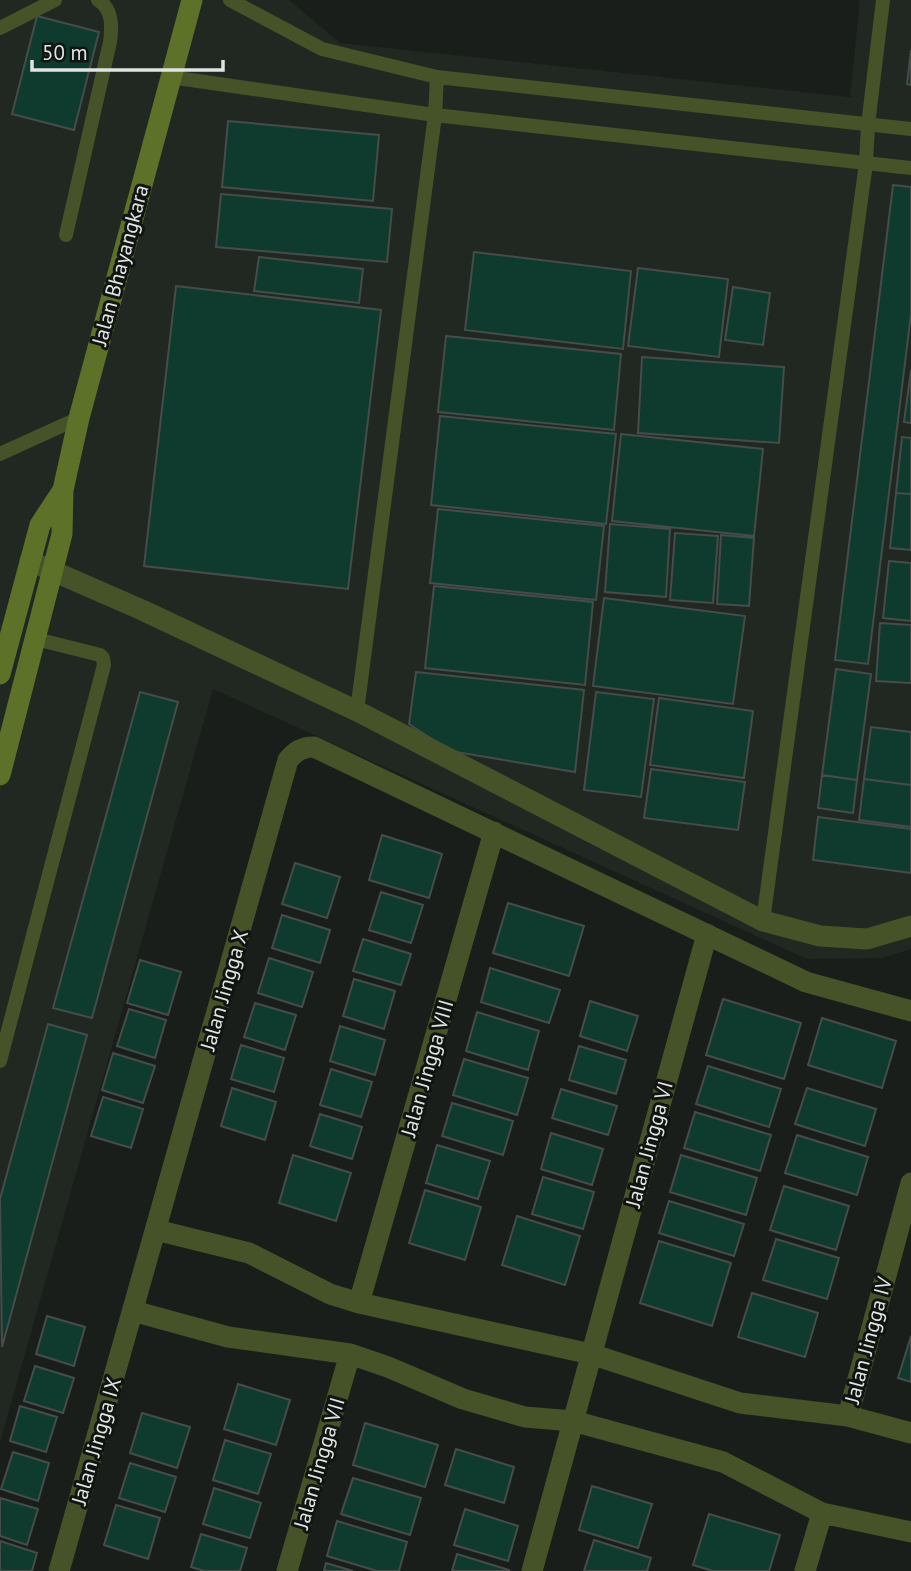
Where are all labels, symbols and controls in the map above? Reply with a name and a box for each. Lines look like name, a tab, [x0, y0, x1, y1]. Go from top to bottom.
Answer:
scale bar	[32, 28, 222, 72]
text: 50 m	[42, 39, 88, 66]
street label: Jalan Bhayangkara	[85, 182, 154, 349]
street label: Jalan Jingga X	[194, 927, 254, 1054]
street label: Jalan Jingga VIII	[394, 996, 459, 1141]
street label: Jalan Jingga VI	[619, 1078, 679, 1211]
street label: Jalan Jingga IV	[838, 1274, 898, 1407]
street label: Jalan Jingga IX	[65, 1374, 127, 1509]
street label: Jalan Jingga VII	[287, 1394, 351, 1533]

